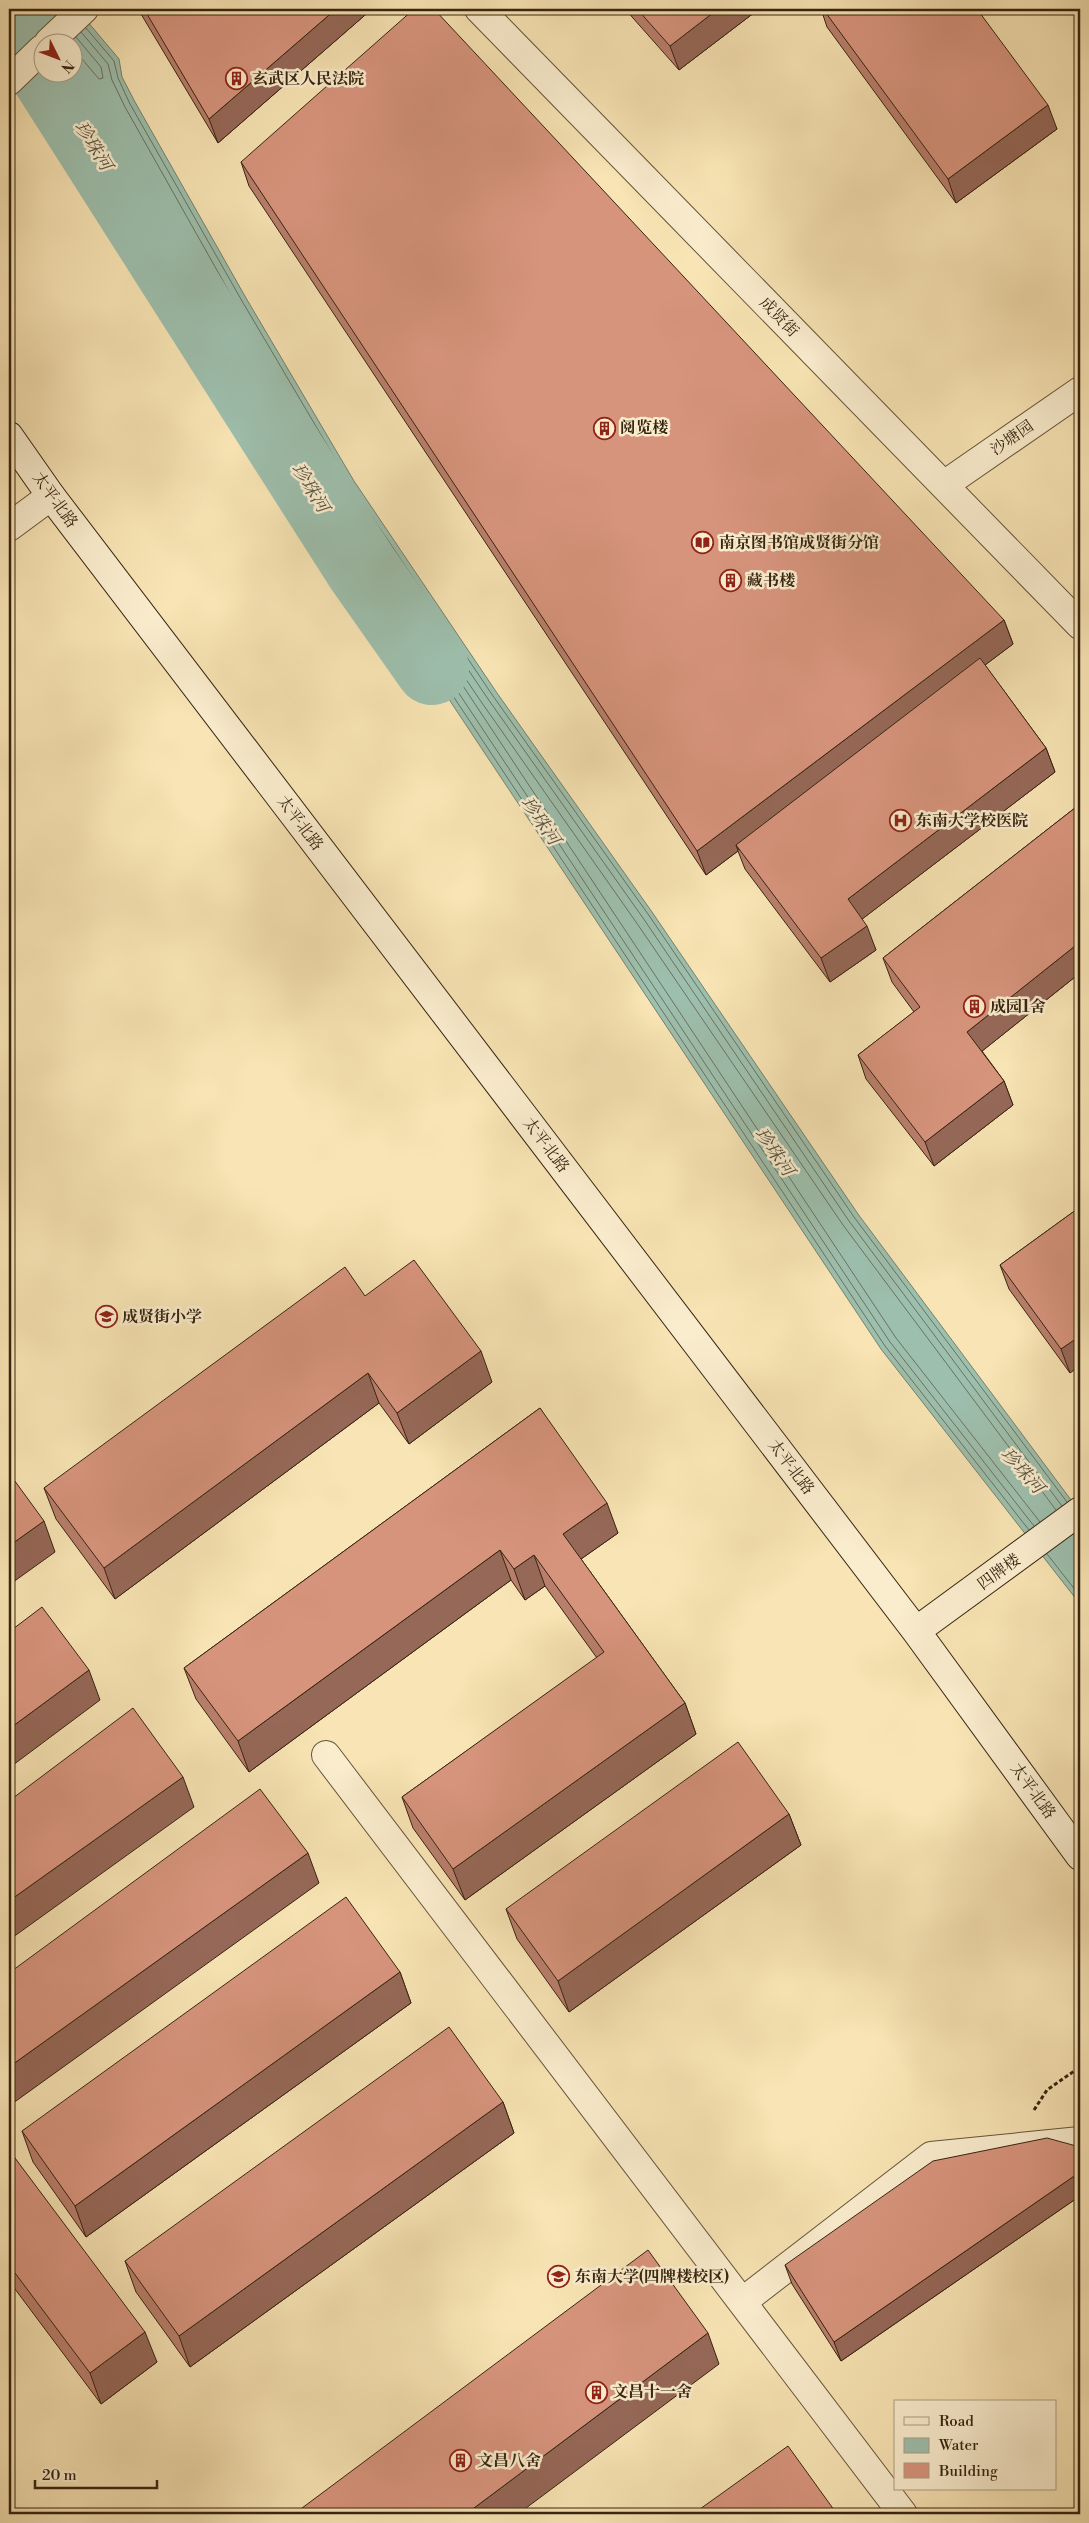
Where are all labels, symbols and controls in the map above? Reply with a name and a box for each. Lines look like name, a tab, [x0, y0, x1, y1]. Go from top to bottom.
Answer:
north arrow	[32, 32, 82, 82]
text: N	[57, 56, 77, 76]
building icon: 玄武区人民法院	[224, 67, 248, 91]
place label: 玄武区人民法院	[252, 69, 364, 89]
water label: 珍珠河	[69, 117, 119, 178]
street label: 成贤街	[755, 293, 803, 341]
building icon: 阅览楼	[592, 416, 616, 440]
street label: 沙塘园	[987, 416, 1037, 460]
place label: 阅览楼	[620, 418, 668, 438]
water label: 珍珠河	[286, 459, 336, 520]
street label: 太平北路	[28, 468, 82, 532]
library icon: 南京图书馆成贤街分馆	[691, 531, 715, 555]
place label: 南京图书馆成贤街分馆	[719, 533, 879, 553]
building icon: 藏书楼	[719, 569, 743, 593]
place label: 藏书楼	[747, 571, 795, 591]
street label: 太平北路	[273, 791, 327, 855]
water label: 珍珠河	[515, 792, 567, 852]
hospital icon: 东南大学校医院	[888, 809, 912, 833]
place label: 东南大学校医院	[916, 811, 1028, 831]
building icon: 成园1舍	[962, 995, 986, 1019]
place label: 成园1舍	[990, 997, 1046, 1017]
street label: 太平北路	[519, 1113, 573, 1177]
water label: 珍珠河	[749, 1123, 801, 1183]
school or university icon: 成贤街小学	[94, 1305, 118, 1329]
place label: 成贤街小学	[122, 1307, 202, 1327]
street label: 太平北路	[764, 1435, 818, 1499]
water label: 珍珠河	[995, 1443, 1051, 1501]
street label: 四牌楼	[974, 1550, 1024, 1594]
street label: 太平北路	[1006, 1759, 1060, 1823]
school or university icon: 东南大学(四牌楼校区)	[547, 2265, 571, 2289]
place label: 东南大学(四牌楼校区)	[575, 2267, 729, 2287]
building icon: 文昌十一舍	[584, 2380, 608, 2404]
place label: 文昌十一舍	[612, 2382, 692, 2402]
legend	[894, 2400, 1056, 2490]
text: Road	[939, 2412, 974, 2431]
text: Water	[938, 2436, 979, 2455]
building icon: 文昌八舍	[449, 2449, 473, 2473]
place label: 文昌八舍	[477, 2451, 541, 2471]
scale bar	[35, 2458, 158, 2490]
text: Building	[938, 2462, 998, 2481]
text: 20 m	[42, 2466, 77, 2485]

